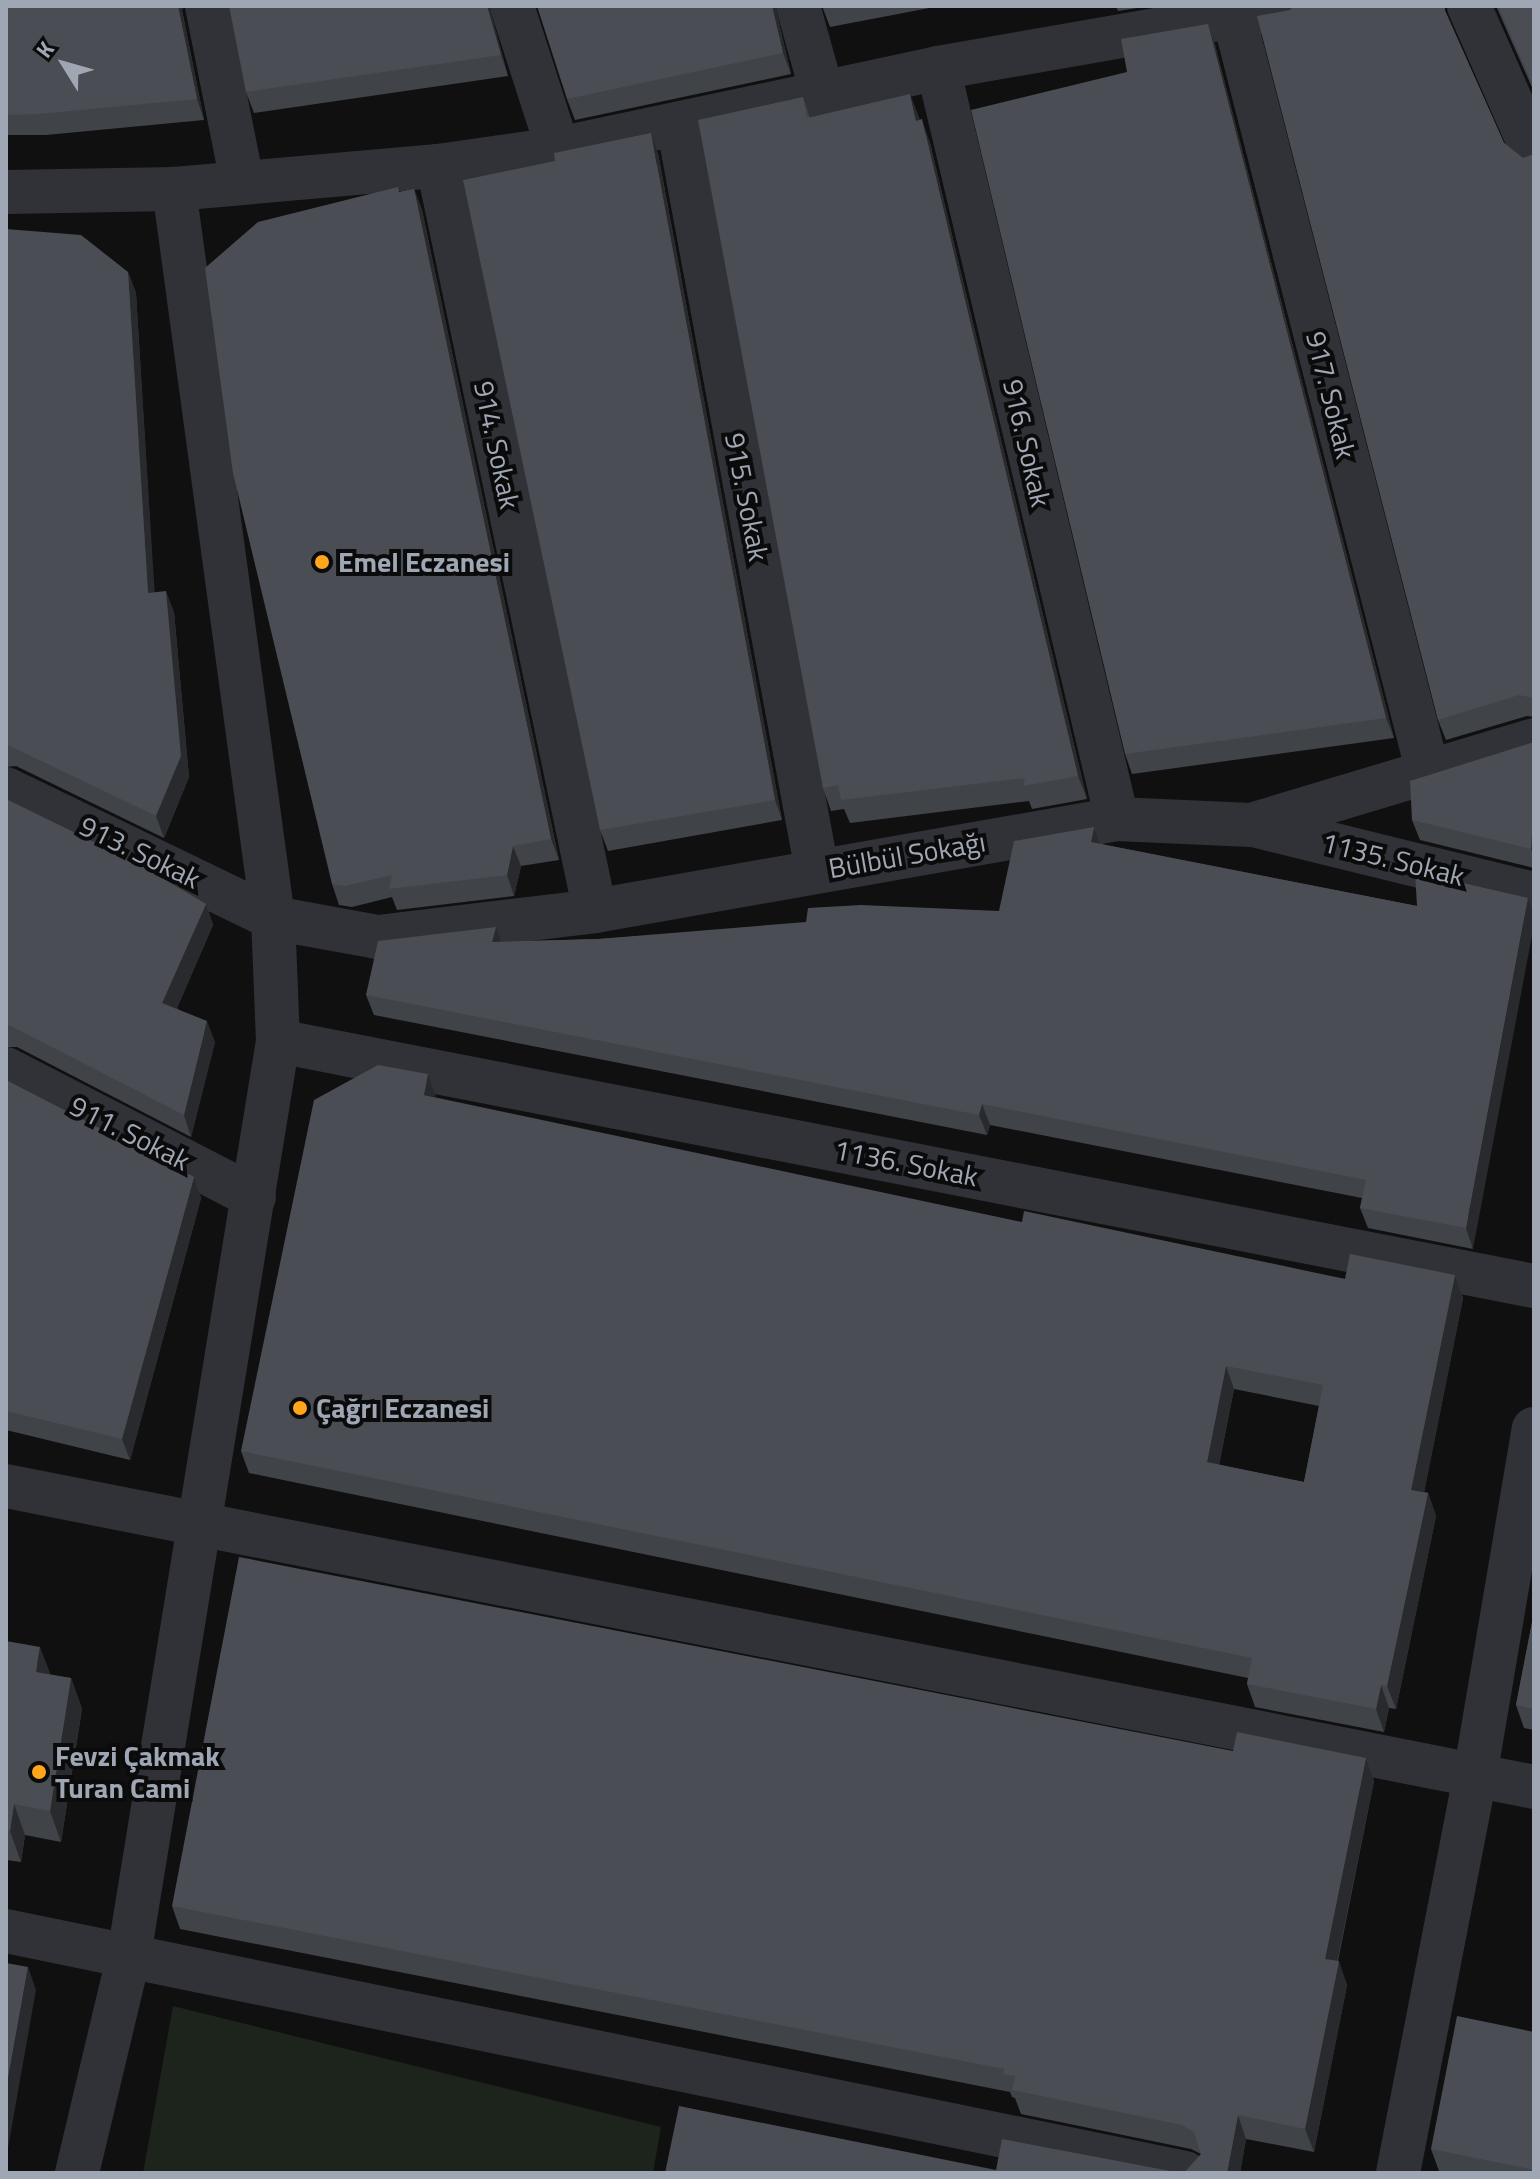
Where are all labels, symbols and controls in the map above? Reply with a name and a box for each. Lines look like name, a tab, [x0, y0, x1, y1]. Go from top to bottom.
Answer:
north arrow	[24, 24, 104, 104]
text: K	[27, 34, 62, 65]
street label: 917. Sokak	[1299, 328, 1363, 462]
street label: 916. Sokak	[996, 376, 1058, 510]
street label: 914. Sokak	[467, 378, 527, 512]
street label: 915. Sokak	[718, 430, 776, 564]
place label: Emel Eczanesi	[338, 545, 510, 579]
marker: Emel Eczanesi	[313, 553, 331, 571]
street label: 913. Sokak	[74, 808, 206, 896]
street label: Bülbül Sokağı	[826, 825, 988, 885]
street label: 1135. Sokak	[1318, 825, 1468, 893]
street label: 911. Sokak	[64, 1089, 196, 1177]
street label: 1136. Sokak	[831, 1133, 981, 1193]
place label: Çağrı Eczanesi	[316, 1391, 489, 1425]
marker: Çağrı Eczanesi	[291, 1399, 309, 1417]
place label: Fevzi Çakmak Turan Cami	[55, 1739, 220, 1805]
marker: Fevzi Çakmak Turan Cami	[30, 1763, 48, 1781]

